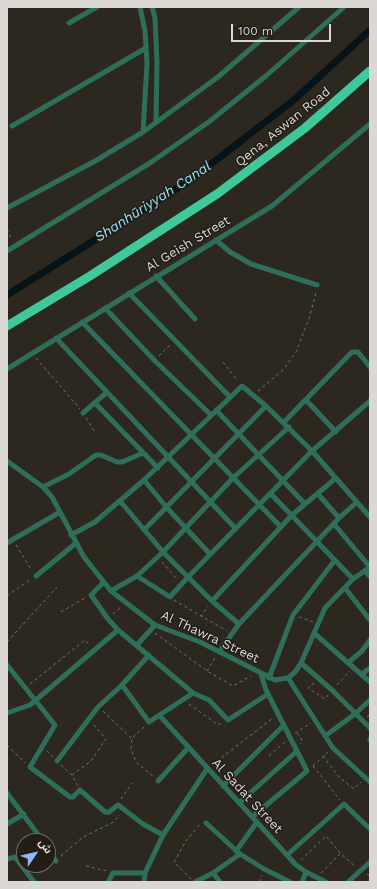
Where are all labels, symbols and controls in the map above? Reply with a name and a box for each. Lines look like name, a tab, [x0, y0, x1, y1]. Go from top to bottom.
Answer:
scale bar	[233, 16, 333, 42]
text: 100 m	[238, 24, 273, 38]
street label: Qena, Aswan Road	[232, 84, 334, 170]
water label: Shanhūriyyah Canal	[92, 158, 214, 246]
street label: Al Geish Street	[143, 213, 233, 275]
street label: Al Thawra Street	[158, 607, 262, 667]
street label: Al Sadat Street	[208, 755, 286, 837]
north arrow	[16, 833, 56, 873]
text: ش	[36, 836, 55, 856]

